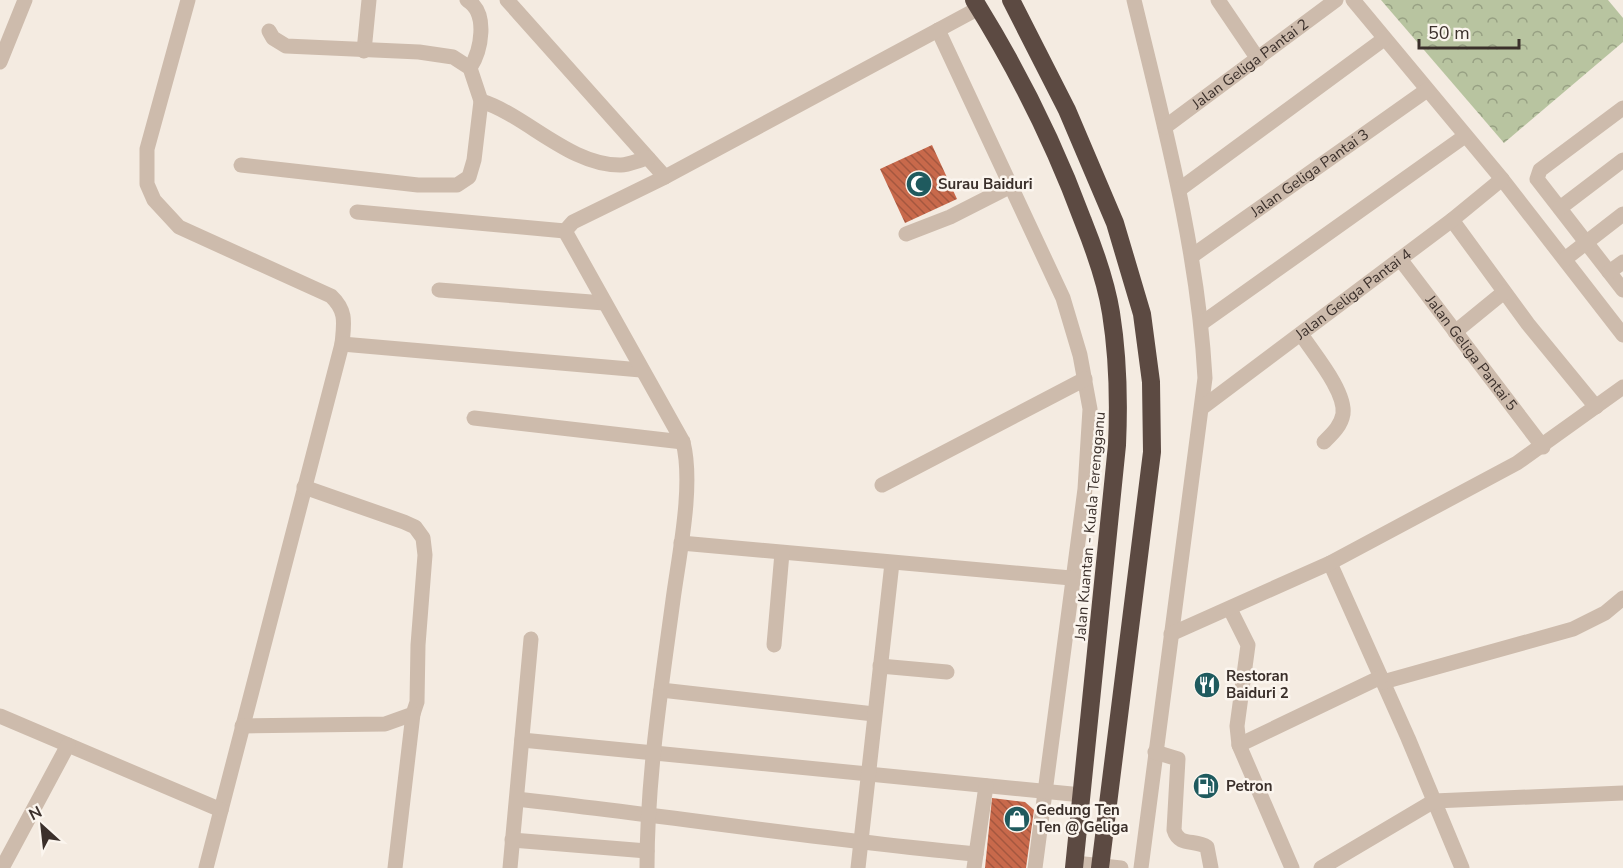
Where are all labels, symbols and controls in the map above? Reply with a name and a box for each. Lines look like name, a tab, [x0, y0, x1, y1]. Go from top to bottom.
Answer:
scale bar	[1419, 12, 1520, 50]
street label: Jalan Geliga Pantai 2	[1187, 14, 1312, 114]
text: 50 m	[1428, 21, 1470, 45]
street label: Jalan Geliga Pantai 3	[1246, 124, 1373, 222]
mosque icon: Surau Baiduri	[904, 169, 934, 199]
place label: Surau Baiduri	[938, 174, 1033, 194]
street label: Jalan Geliga Pantai 4	[1290, 244, 1415, 345]
street label: Jalan Geliga Pantai 5	[1420, 290, 1522, 415]
street label: Jalan Kuantan - Kuala Terengganu	[1070, 411, 1110, 642]
place label: Restoran Baiduri 2	[1226, 666, 1289, 703]
restaurant icon: Restoran Baiduri 2	[1192, 670, 1222, 700]
fuel station icon: Petron	[1191, 771, 1221, 801]
place label: Petron	[1226, 776, 1272, 796]
north arrow	[12, 796, 72, 856]
place label: Gedung Ten Ten @ Geliga	[1036, 800, 1128, 837]
text: N	[25, 801, 46, 826]
shop icon: Gedung Ten Ten @ Geliga	[1002, 804, 1032, 834]

